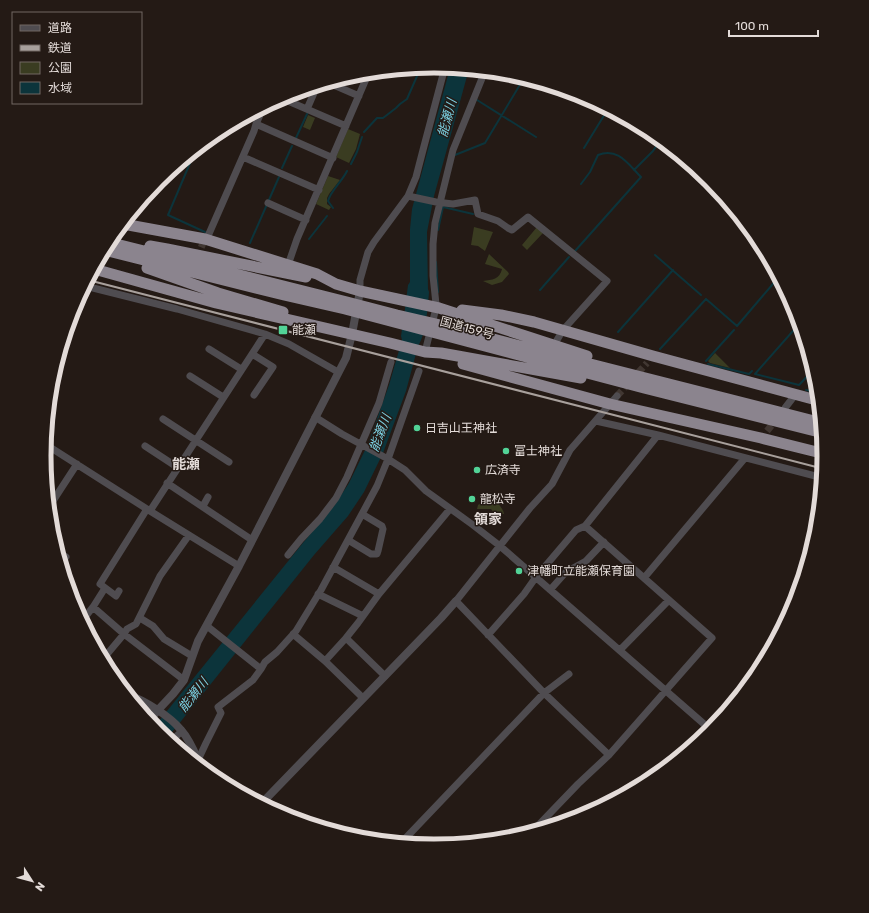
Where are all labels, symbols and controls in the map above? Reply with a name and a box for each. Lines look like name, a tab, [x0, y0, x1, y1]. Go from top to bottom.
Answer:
legend	[12, 12, 142, 104]
scale bar	[729, 12, 818, 38]
text: 100 m	[735, 19, 769, 33]
text: 道路	[48, 21, 72, 35]
text: 鉄道	[48, 41, 72, 55]
text: 公園	[48, 61, 72, 75]
text: 水域	[48, 81, 72, 95]
water label: 能瀬川	[435, 95, 460, 139]
street label: 国道159号	[438, 314, 496, 342]
place label: 能瀬	[292, 323, 316, 337]
marker: 能瀬	[277, 324, 289, 336]
water label: 能瀬川	[366, 410, 395, 454]
place label: 日吉山王神社	[425, 421, 497, 435]
marker: 日吉山王神社	[412, 423, 422, 433]
place label: 富士神社	[514, 444, 562, 458]
marker: 富士神社	[501, 446, 511, 456]
district label: 能瀬	[172, 456, 200, 473]
place label: 広済寺	[485, 463, 521, 477]
marker: 広済寺	[472, 465, 482, 475]
place label: 龍松寺	[480, 492, 516, 506]
marker: 龍松寺	[467, 494, 477, 504]
district label: 領家	[474, 511, 502, 528]
place label: 津幡町立能瀬保育園	[527, 564, 635, 578]
marker: 津幡町立能瀬保育園	[514, 566, 524, 576]
water label: 能瀬川	[175, 674, 212, 715]
north arrow	[12, 861, 52, 901]
text: N	[32, 880, 47, 894]

